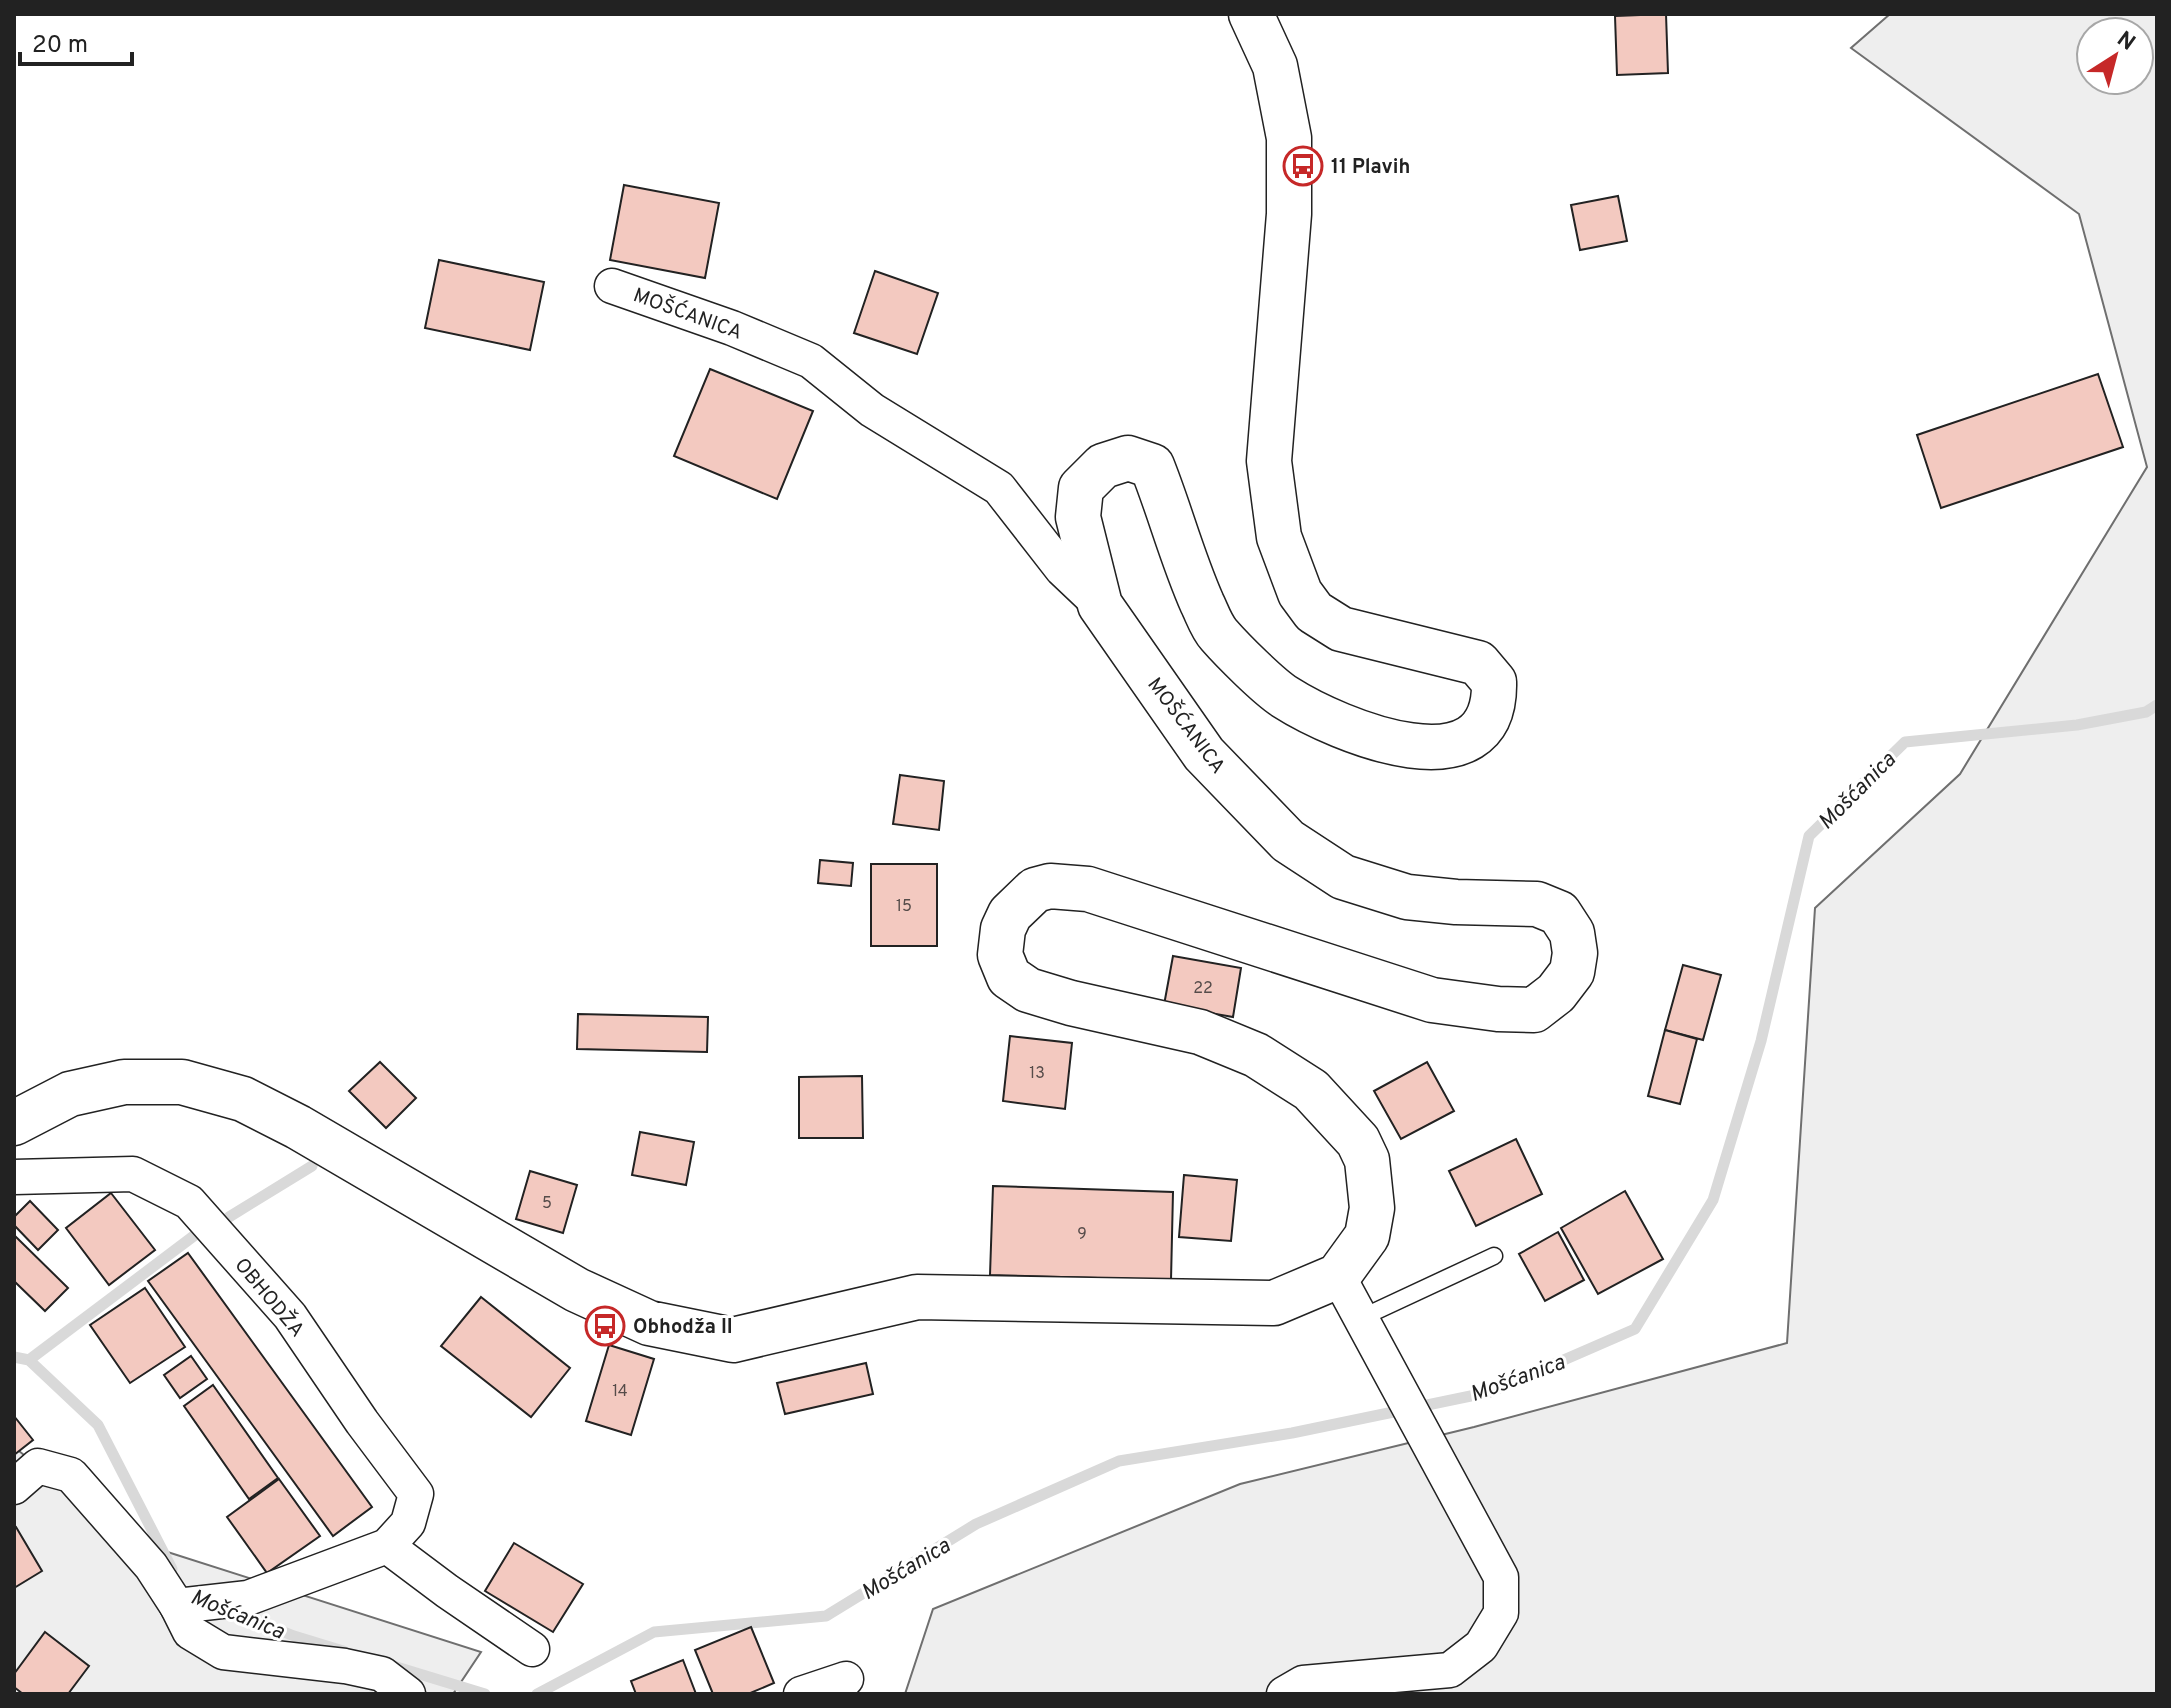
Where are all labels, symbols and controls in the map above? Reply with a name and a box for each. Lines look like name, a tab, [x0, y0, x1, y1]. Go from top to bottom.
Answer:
scale bar	[20, 16, 132, 66]
north arrow	[2075, 16, 2155, 96]
text: N	[2111, 26, 2140, 57]
text: 20 m	[32, 31, 88, 61]
bus stop icon: 11 Plavih	[1282, 145, 1324, 187]
place label: 11 Plavih	[1331, 155, 1410, 181]
street label: MOŠĆANICA	[629, 281, 746, 347]
street label: MOŠĆANICA	[1141, 672, 1232, 780]
water label: Mošćanica	[1813, 747, 1903, 836]
house number: 15	[896, 897, 912, 917]
house number: 22	[1193, 979, 1213, 999]
house number: 13	[1029, 1064, 1045, 1084]
house number: 5	[542, 1194, 552, 1214]
house number: 9	[1077, 1225, 1087, 1245]
street label: OBHODŽA	[228, 1252, 311, 1343]
bus stop icon: Obhodža II	[584, 1305, 626, 1347]
place label: Obhodža II	[633, 1315, 733, 1341]
water label: Mošćanica	[1467, 1350, 1569, 1409]
house number: 14	[612, 1382, 628, 1402]
water label: Mošćanica	[857, 1533, 956, 1607]
water label: Mošćanica	[186, 1584, 289, 1647]

